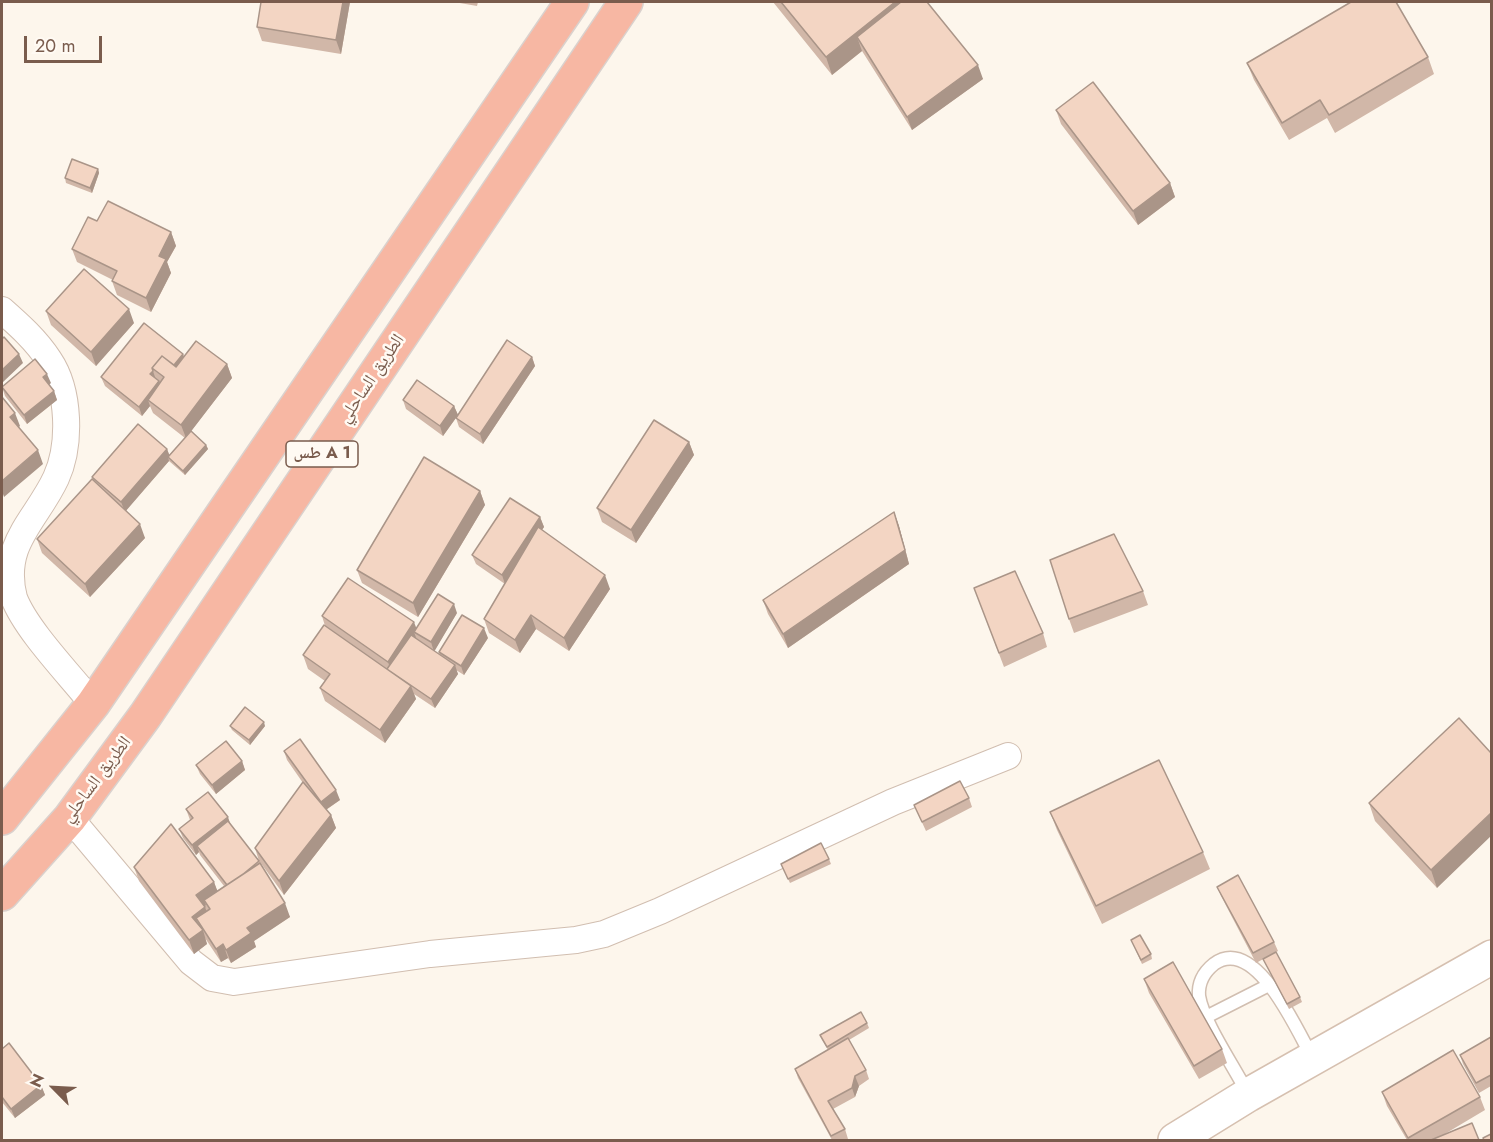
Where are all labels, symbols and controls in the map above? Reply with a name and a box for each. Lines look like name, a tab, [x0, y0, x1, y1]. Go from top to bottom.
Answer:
scale bar	[27, 24, 105, 62]
text: 20 m	[35, 33, 75, 59]
street label: الطريق الساحلي	[334, 330, 410, 428]
road number: طس A 1	[286, 441, 358, 467]
street label: الطريق الساحلي	[57, 733, 137, 827]
north arrow	[24, 1058, 84, 1118]
text: N	[24, 1070, 50, 1091]

